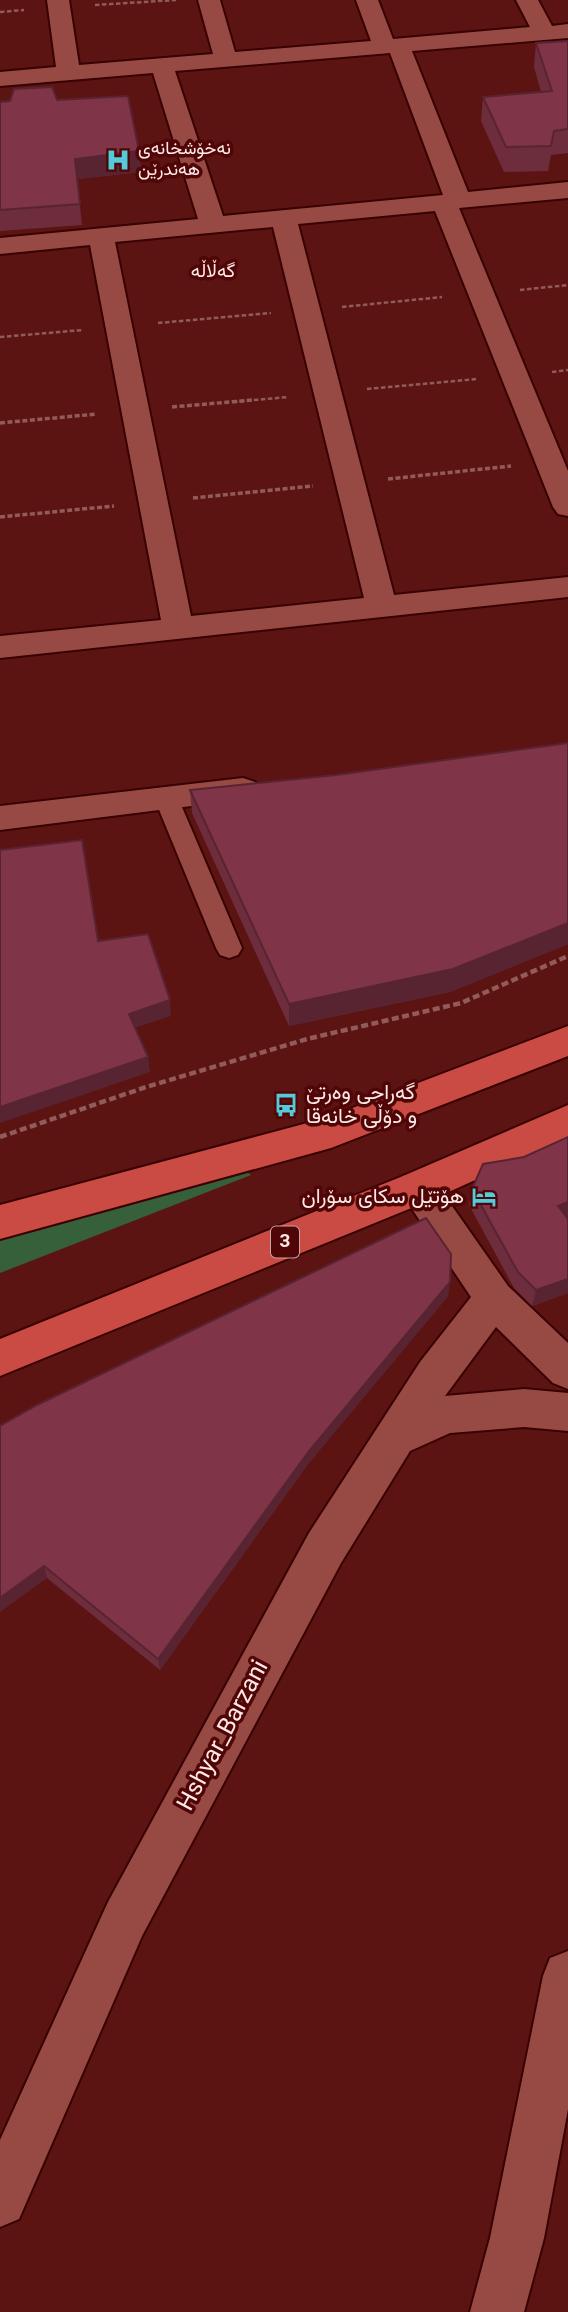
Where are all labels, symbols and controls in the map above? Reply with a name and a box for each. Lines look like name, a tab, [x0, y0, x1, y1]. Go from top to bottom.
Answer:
place label: نەخۆشخانەی هەندرێن	[138, 136, 231, 185]
hospital icon: نەخۆشخانەی هەندرێن	[104, 146, 132, 174]
district label: گەڵاڵە	[191, 258, 235, 287]
place label: گەراجی وەرتێ و دۆڵی خانەقا	[306, 1077, 417, 1134]
bus stop icon: گەراجی وەرتێ و دۆڵی خانەقا	[272, 1091, 300, 1119]
place label: هۆتێل سکای سۆران	[302, 1181, 464, 1214]
hotel icon: هۆتێل سکای سۆران	[470, 1183, 498, 1211]
road number: 3	[271, 1226, 299, 1258]
street label: Hshyar_Barzani	[168, 1654, 280, 1818]

